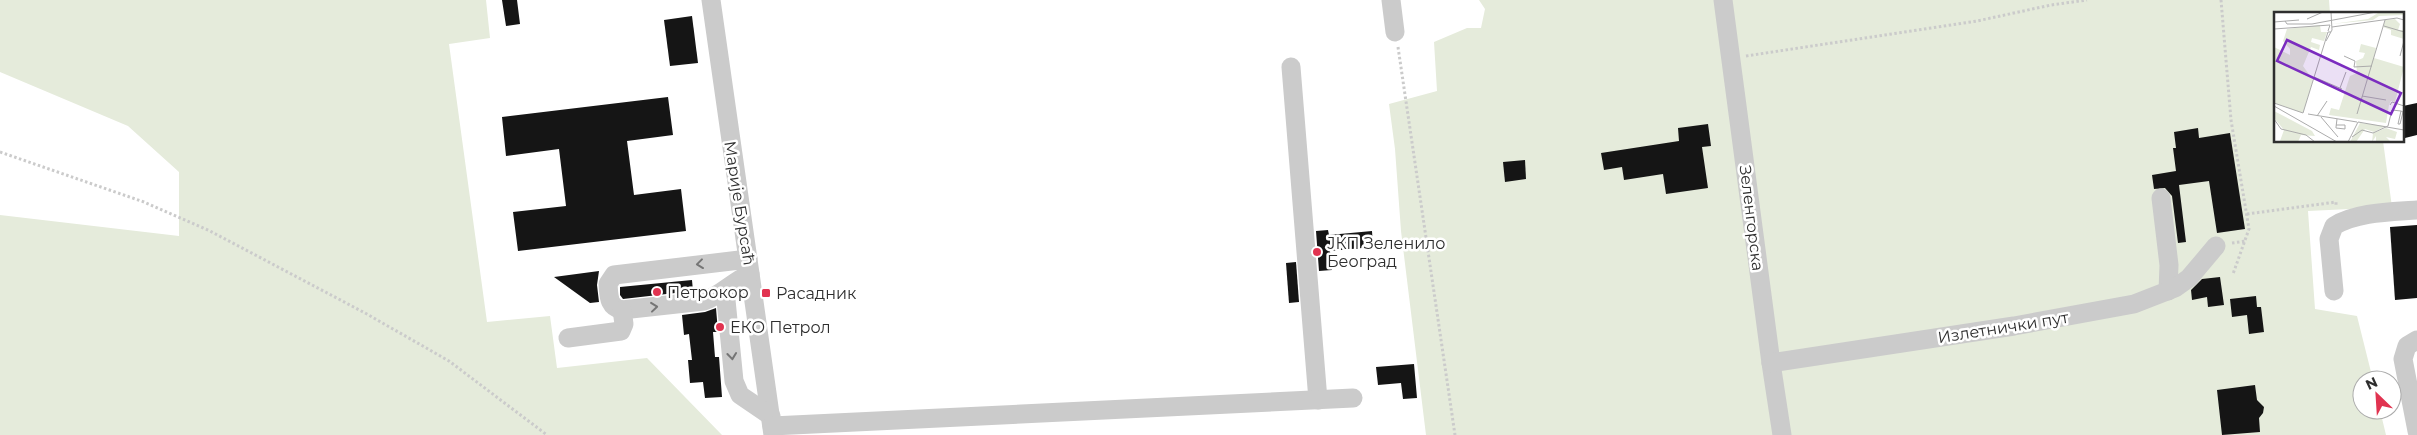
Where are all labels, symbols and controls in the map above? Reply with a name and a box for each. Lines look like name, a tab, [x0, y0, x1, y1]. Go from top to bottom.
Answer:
inset map	[2274, 12, 2404, 142]
street label: Марије Бурсаћ	[720, 140, 759, 267]
street label: Зеленгорска	[1736, 164, 1767, 272]
place label: ЈКП Зеленило Београд	[1327, 234, 1445, 271]
marker: ЈКП Зеленило Београд	[1311, 246, 1323, 258]
one-way arrow	[695, 258, 703, 269]
place label: Петрокор	[667, 283, 749, 302]
place label: Расадник	[776, 284, 857, 303]
marker: Петрокор	[651, 286, 663, 298]
marker: Расадник	[760, 287, 772, 299]
one-way arrow	[650, 301, 658, 312]
street label: Излетнички пут	[1936, 308, 2070, 347]
place label: ЕКО Петрол	[730, 318, 831, 337]
marker: ЕКО Петрол	[714, 321, 726, 333]
one-way arrow	[726, 352, 737, 360]
north arrow	[2352, 370, 2402, 420]
text: N	[2363, 373, 2380, 394]

